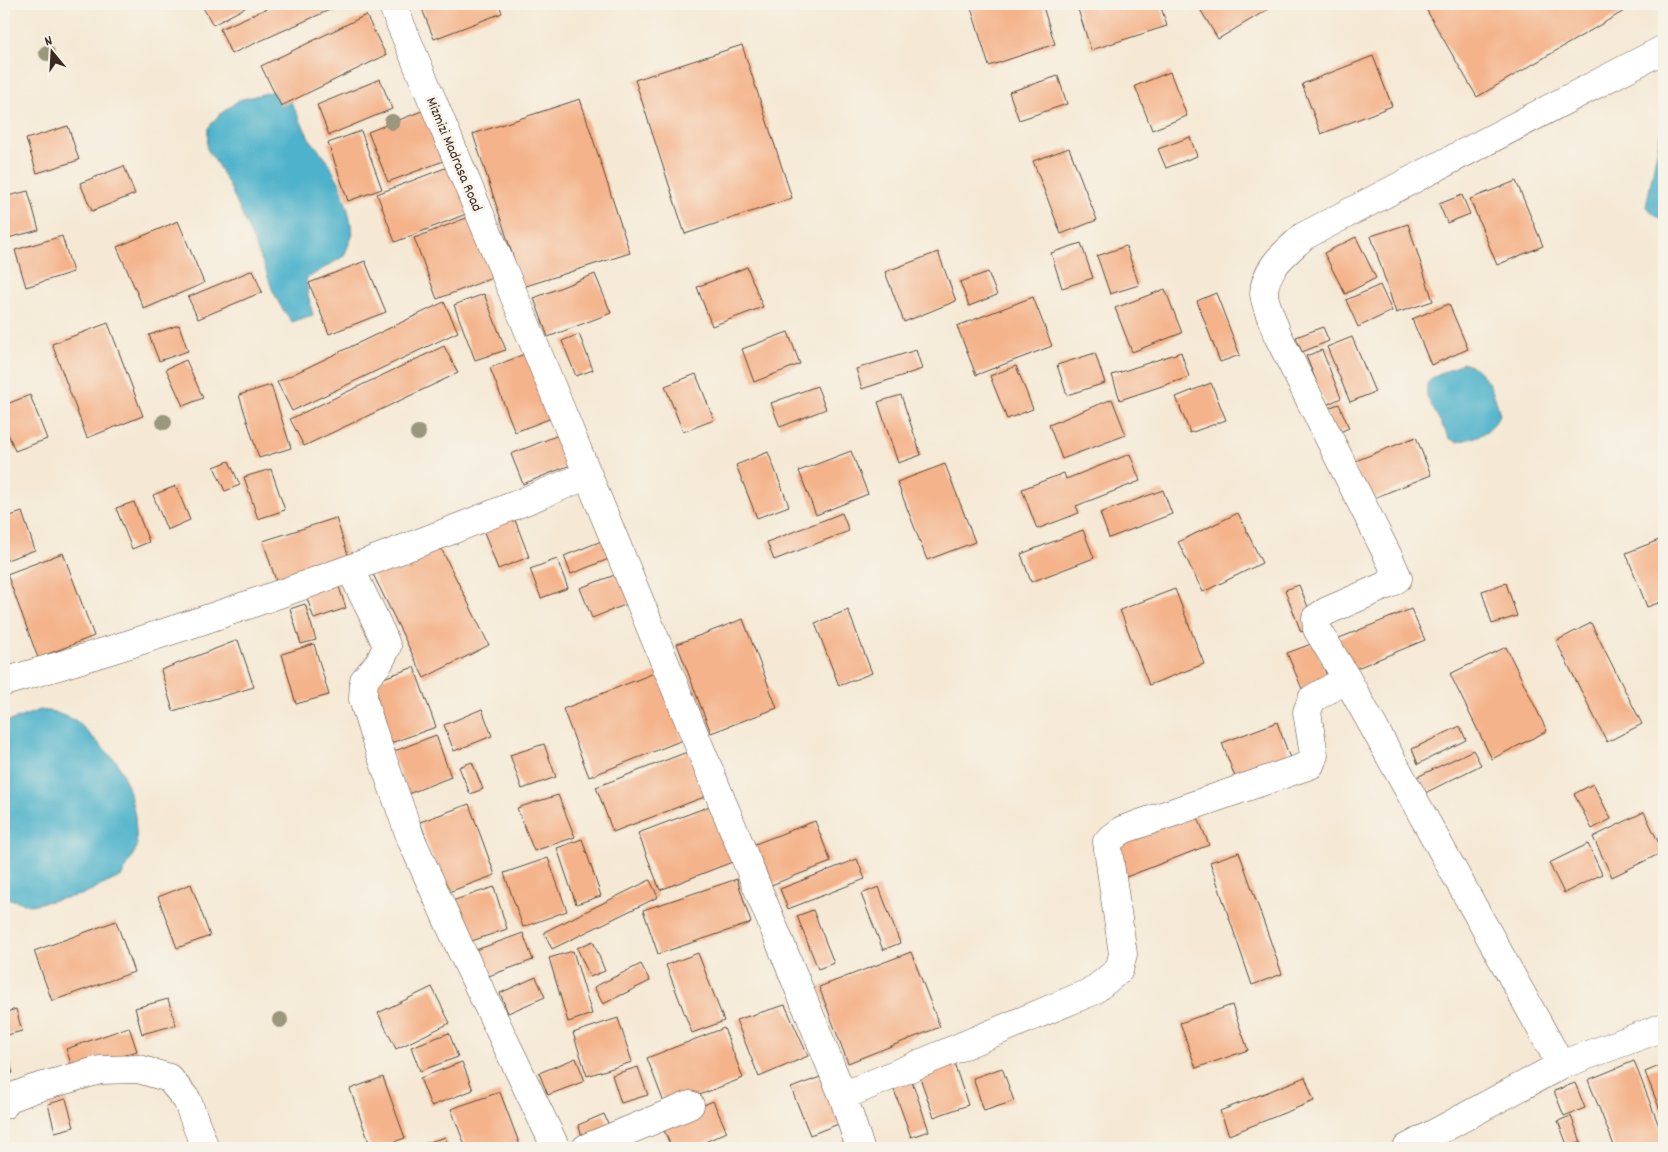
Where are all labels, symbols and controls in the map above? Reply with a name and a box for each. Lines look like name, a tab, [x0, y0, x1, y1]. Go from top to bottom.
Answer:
north arrow	[28, 28, 78, 78]
text: N	[42, 31, 55, 52]
street label: Mizmizi Madrasa Road	[419, 94, 487, 215]

